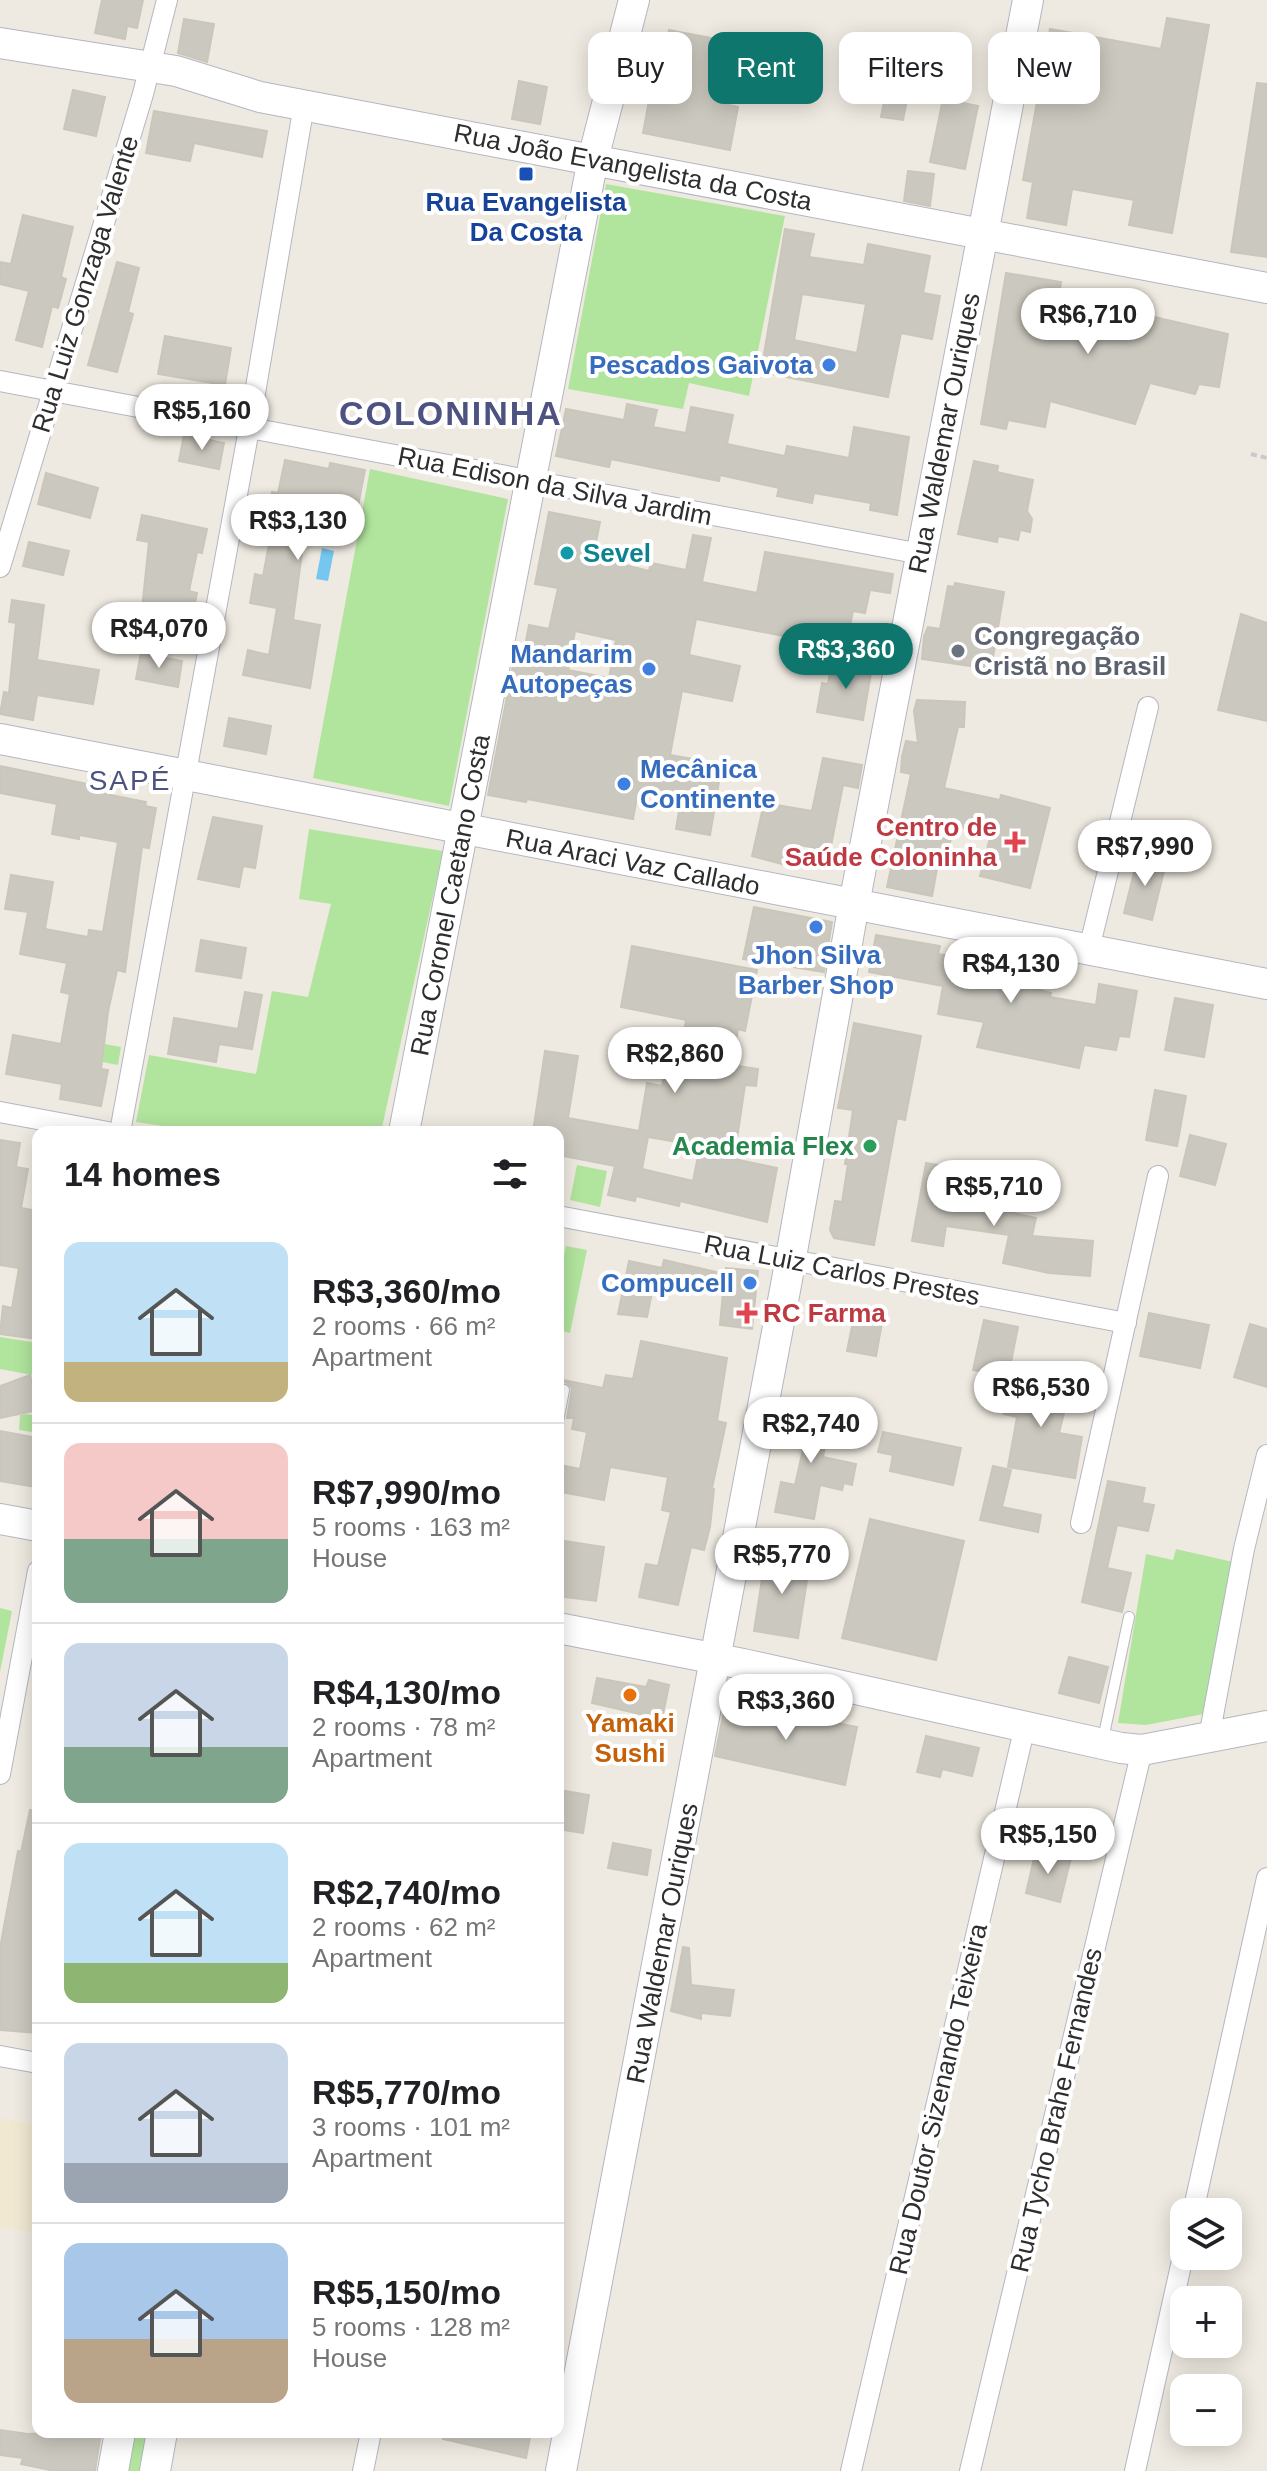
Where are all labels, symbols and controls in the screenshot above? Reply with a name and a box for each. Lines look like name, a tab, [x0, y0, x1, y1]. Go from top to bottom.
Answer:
chip: Buy	[588, 32, 692, 104]
chip: Rent	[708, 32, 823, 104]
chip: Filters	[839, 32, 972, 104]
chip: New	[988, 32, 1100, 104]
street label: Rua João Evangelista da Costa	[451, 118, 815, 217]
street label: Rua Luiz Gonzaga Valente	[26, 132, 144, 436]
marker: Rua Evangelista Da Costa	[517, 165, 535, 183]
place label: Rua Evangelista Da Costa	[426, 187, 627, 247]
pin: R$6,710	[1014, 288, 1162, 356]
street label: Rua Waldemar Ouriques	[902, 290, 986, 576]
text: R$6,710	[1039, 299, 1137, 329]
place label: Pescados Gaivota	[589, 350, 814, 380]
marker: Pescados Gaivota	[820, 356, 838, 374]
pin: R$5,160	[128, 384, 276, 452]
district label: COLONINHA	[339, 394, 563, 432]
text: R$5,160	[153, 395, 251, 425]
street label: Rua Edison da Silva Jardim	[395, 441, 715, 531]
pin: R$3,130	[224, 494, 372, 562]
text: R$3,130	[249, 505, 347, 535]
place label: Sevel	[583, 538, 651, 568]
marker: Sevel	[558, 544, 576, 562]
pin: R$4,070	[85, 602, 233, 670]
text: R$4,070	[110, 613, 208, 643]
place label: Congregação Cristã no Brasil	[974, 621, 1166, 681]
pin: R$3,360	[772, 623, 920, 691]
text: R$3,360	[797, 634, 895, 664]
place label: Mandarim Autopeças	[500, 639, 633, 699]
marker: Congregação Cristã no Brasil	[949, 642, 967, 660]
marker: Mandarim Autopeças	[640, 660, 658, 678]
street label: Rua Coronel Caetano Costa	[404, 731, 496, 1058]
place label: Mecânica Continente	[640, 754, 776, 814]
district label: SAPÉ	[89, 765, 171, 796]
marker: Mecânica Continente	[615, 775, 633, 793]
place label: Centro de Saúde Coloninha	[785, 812, 998, 872]
pin: R$7,990	[1071, 820, 1219, 888]
street label: Rua Araci Vaz Callado	[503, 823, 763, 901]
marker: Centro de Saúde Coloninha	[1004, 831, 1026, 853]
text: R$7,990	[1096, 831, 1194, 861]
marker: Jhon Silva Barber Shop	[807, 918, 825, 936]
pin: R$4,130	[937, 937, 1085, 1005]
place label: Jhon Silva Barber Shop	[738, 940, 894, 1000]
text: R$4,130	[962, 948, 1060, 978]
pin: R$2,860	[601, 1027, 749, 1095]
text: R$2,860	[626, 1038, 724, 1068]
place label: Academia Flex	[672, 1131, 855, 1161]
marker: Academia Flex	[861, 1137, 879, 1155]
icon: filters	[488, 1152, 532, 1196]
text: 14 homes	[64, 1155, 221, 1193]
pin: R$5,710	[920, 1160, 1068, 1228]
text: R$5,710	[945, 1171, 1043, 1201]
street label: Rua Luiz Carlos Prestes	[702, 1229, 982, 1311]
place label: Compucell	[601, 1268, 734, 1298]
text: R$3,360/mo	[312, 1272, 501, 1310]
icon: home	[128, 1274, 224, 1370]
marker: Compucell	[741, 1274, 759, 1292]
place label: RC Farma	[763, 1298, 886, 1328]
marker: RC Farma	[738, 1304, 756, 1322]
text: 2 rooms · 66 m²	[312, 1311, 496, 1341]
text: Apartment	[312, 1342, 432, 1372]
pin: R$6,530	[967, 1361, 1115, 1429]
text: R$6,530	[992, 1372, 1090, 1402]
pin: R$2,740	[737, 1397, 885, 1465]
text: R$2,740	[762, 1408, 860, 1438]
text: R$7,990/mo	[312, 1473, 501, 1511]
icon: home	[128, 1475, 224, 1571]
text: 5 rooms · 163 m²	[312, 1512, 510, 1542]
pin: R$5,770	[708, 1528, 856, 1596]
text: R$5,770	[733, 1539, 831, 1569]
text: House	[312, 1543, 387, 1573]
text: R$4,130/mo	[312, 1673, 501, 1711]
pin: R$3,360	[712, 1674, 860, 1742]
icon: home	[128, 1675, 224, 1771]
text: R$3,360	[737, 1685, 835, 1715]
marker: Yamaki Sushi	[621, 1686, 639, 1704]
place label: Yamaki Sushi	[585, 1708, 675, 1768]
text: 2 rooms · 78 m²	[312, 1712, 496, 1742]
text: Apartment	[312, 1743, 432, 1773]
street label: Rua Waldemar Ouriques	[620, 1800, 704, 2086]
pin: R$5,150	[974, 1808, 1122, 1876]
text: R$5,150	[999, 1819, 1097, 1849]
text: R$2,740/mo	[312, 1873, 501, 1911]
icon: home	[128, 1875, 224, 1971]
text: 2 rooms · 62 m²	[312, 1912, 496, 1942]
street label: Rua Doutor Sizenando Teixeira	[883, 1920, 993, 2277]
text: Apartment	[312, 1943, 432, 1973]
street label: Rua Tycho Brahe Fernandes	[1004, 1945, 1108, 2275]
text: R$5,770/mo	[312, 2073, 501, 2111]
icon: home	[128, 2075, 224, 2171]
text: 3 rooms · 101 m²	[312, 2112, 510, 2142]
text: Apartment	[312, 2143, 432, 2173]
map controls	[1170, 2198, 1242, 2446]
button: layers	[1170, 2198, 1242, 2270]
text: R$5,150/mo	[312, 2273, 501, 2311]
icon: home	[128, 2275, 224, 2371]
button: +	[1170, 2286, 1242, 2358]
text: 5 rooms · 128 m²	[312, 2312, 510, 2342]
text: House	[312, 2343, 387, 2373]
button: −	[1170, 2374, 1242, 2446]

